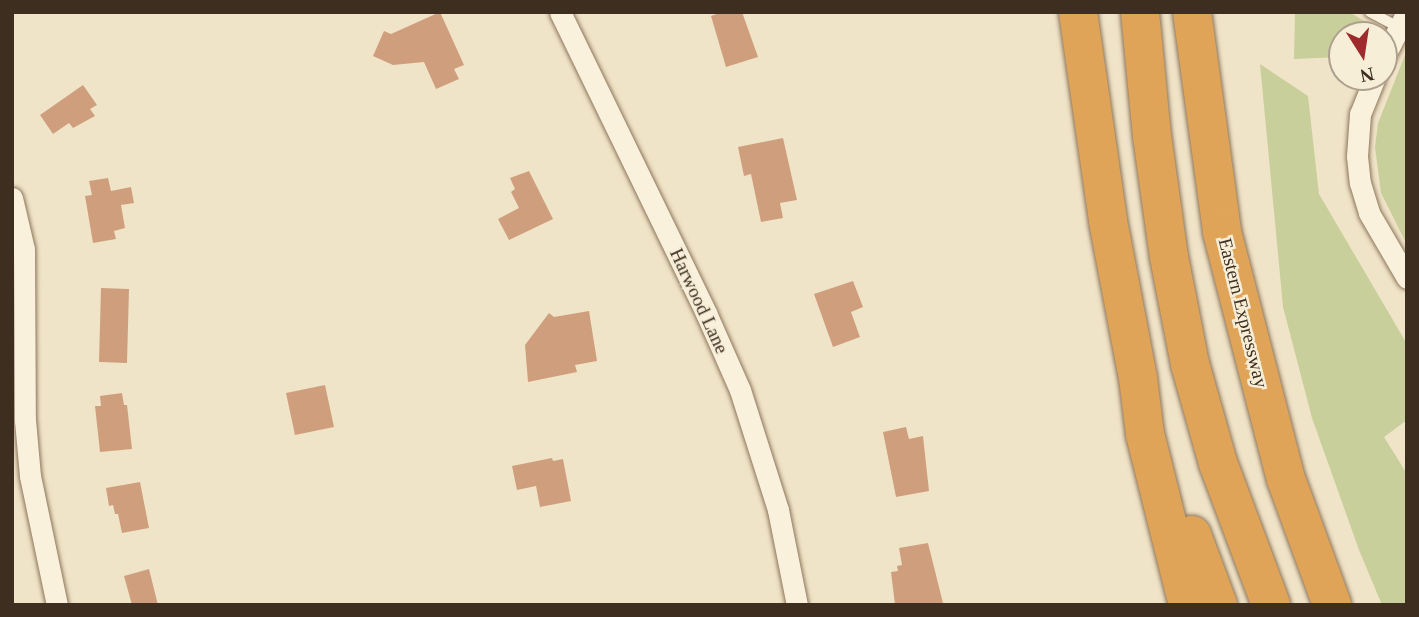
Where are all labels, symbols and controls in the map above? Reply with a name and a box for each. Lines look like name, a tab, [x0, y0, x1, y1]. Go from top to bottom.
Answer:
north arrow	[1328, 21, 1398, 91]
text: N	[1358, 63, 1376, 87]
street label: Eastern Expressway	[1213, 236, 1273, 390]
street label: Harwood Lane	[665, 245, 733, 357]

